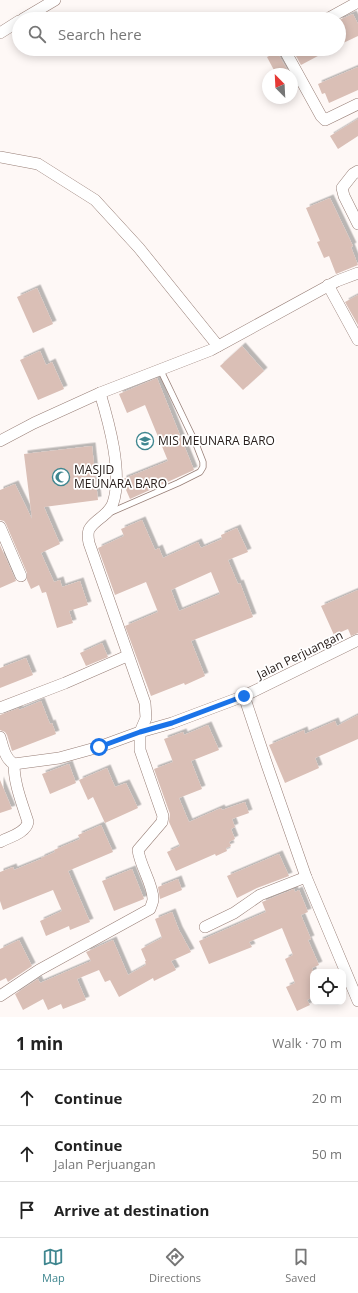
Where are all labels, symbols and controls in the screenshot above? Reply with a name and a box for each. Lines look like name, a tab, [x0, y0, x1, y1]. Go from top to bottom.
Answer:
search box	[12, 12, 346, 56]
icon: search	[26, 23, 48, 45]
text: Search here	[58, 24, 142, 44]
north arrow	[262, 68, 298, 104]
school or university icon: MIS MEUNARA BARO	[135, 431, 155, 451]
place label: MIS MEUNARA BARO	[158, 432, 275, 449]
place label: MASJID MEUNARA BARO	[74, 461, 167, 492]
mosque icon: MASJID MEUNARA BARO	[51, 467, 71, 487]
street label: Jalan Perjuangan	[253, 626, 346, 683]
route end	[235, 687, 253, 705]
route start	[90, 738, 108, 756]
map controls	[310, 969, 346, 1005]
button: locate	[310, 969, 346, 1005]
text: 1 min	[16, 1032, 63, 1055]
text: Walk · 70 m	[272, 1034, 342, 1052]
icon: ahead	[16, 1087, 38, 1109]
text: Continue	[54, 1088, 122, 1108]
text: 20 m	[312, 1089, 342, 1107]
text: Continue	[54, 1135, 122, 1155]
icon: ahead	[16, 1143, 38, 1165]
text: 50 m	[312, 1145, 342, 1163]
text: Jalan Perjuangan	[54, 1155, 156, 1173]
icon: arrive	[16, 1199, 38, 1221]
text: Arrive at destination	[54, 1200, 209, 1220]
tab: Map	[42, 1246, 65, 1285]
tab: Directions	[149, 1246, 201, 1285]
tab: Saved	[285, 1246, 316, 1285]

